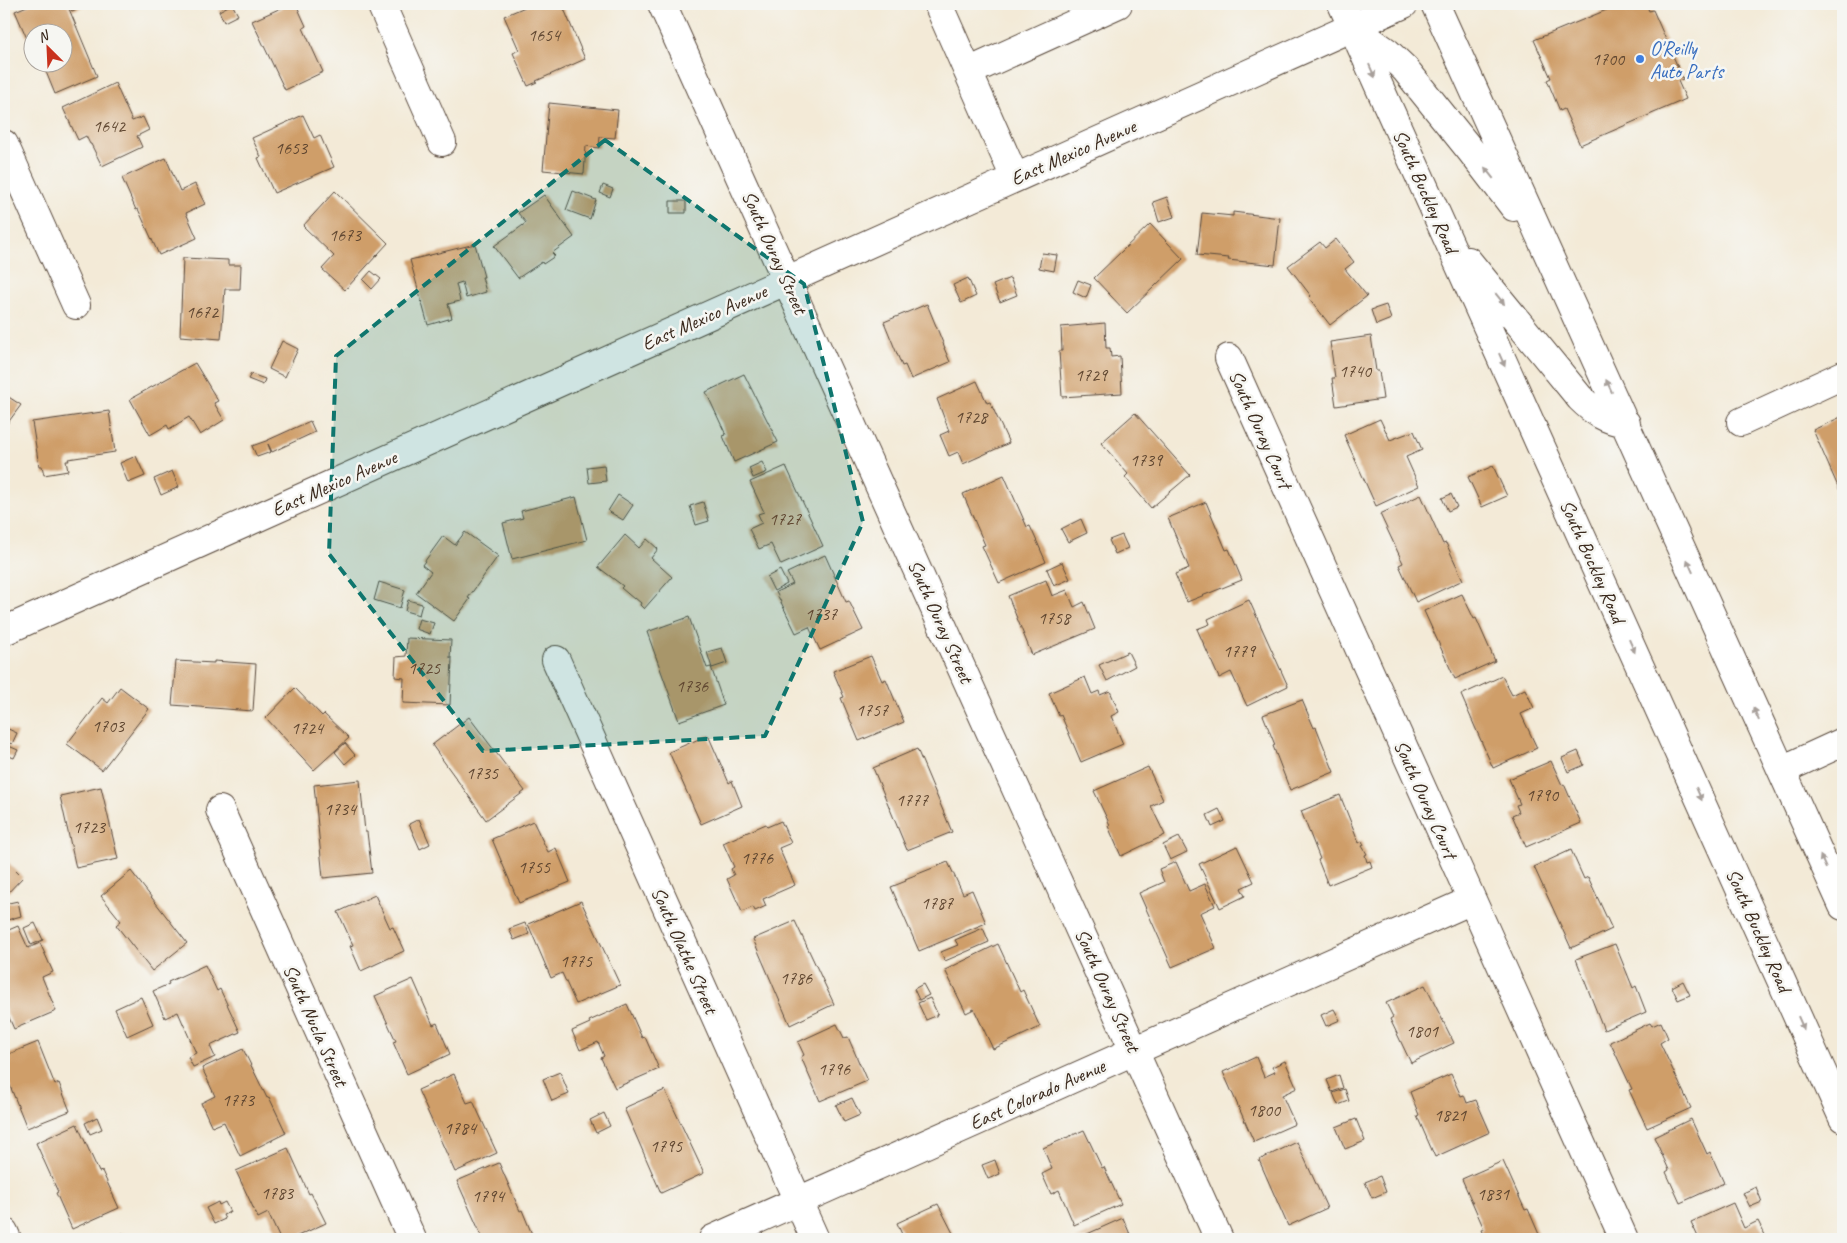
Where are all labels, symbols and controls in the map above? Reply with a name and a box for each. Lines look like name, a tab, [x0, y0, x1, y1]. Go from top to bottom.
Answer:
north arrow	[22, 22, 72, 72]
house number: 1654	[528, 24, 562, 46]
text: N	[35, 26, 52, 46]
place label: O'Reilly Auto Parts	[1650, 36, 1725, 84]
house number: 1700	[1592, 48, 1626, 70]
marker: O'Reilly Auto Parts	[1634, 53, 1646, 65]
one-way arrow	[1368, 64, 1376, 78]
street label: East Mexico Avenue	[1007, 113, 1141, 191]
house number: 1642	[93, 115, 127, 137]
street label: South Buckley Road	[1387, 126, 1465, 260]
house number: 1653	[275, 137, 309, 159]
one-way arrow	[1483, 167, 1494, 180]
street label: South Ouray Street	[736, 187, 814, 320]
house number: 1673	[329, 224, 363, 246]
street label: East Mexico Avenue	[638, 278, 772, 356]
one-way arrow	[1495, 293, 1506, 306]
house number: 1672	[186, 301, 220, 323]
one-way arrow	[1499, 353, 1507, 367]
house number: 1740	[1339, 360, 1373, 382]
house number: 1729	[1075, 364, 1109, 386]
street label: South Ouray Court	[1223, 366, 1299, 495]
one-way arrow	[1604, 379, 1612, 393]
house number: 1728	[955, 406, 989, 428]
street label: East Mexico Avenue	[268, 444, 402, 522]
house number: 1739	[1130, 449, 1164, 471]
street label: South Buckley Road	[1554, 496, 1632, 630]
house number: 1727	[769, 508, 802, 530]
street label: South Ouray Street	[902, 556, 980, 689]
one-way arrow	[1685, 559, 1693, 573]
house number: 1737	[805, 603, 838, 625]
house number: 1758	[1038, 607, 1072, 629]
one-way arrow	[1628, 639, 1636, 653]
house number: 1779	[1223, 640, 1257, 662]
house number: 1725	[408, 657, 441, 679]
house number: 1736	[676, 675, 709, 697]
house number: 1757	[856, 699, 889, 721]
one-way arrow	[1752, 707, 1760, 721]
house number: 1703	[92, 715, 126, 737]
house number: 1724	[291, 717, 325, 739]
street label: South Ouray Court	[1388, 736, 1464, 865]
house number: 1735	[466, 762, 499, 784]
house number: 1790	[1526, 784, 1560, 806]
one-way arrow	[1695, 787, 1703, 801]
house number: 1777	[896, 789, 929, 811]
house number: 1734	[324, 798, 358, 820]
house number: 1723	[73, 816, 107, 838]
house number: 1776	[741, 847, 774, 869]
one-way arrow	[1819, 855, 1827, 869]
house number: 1755	[518, 856, 551, 878]
street label: South Buckley Road	[1720, 865, 1798, 999]
street label: South Olathe Street	[645, 883, 725, 1020]
house number: 1787	[921, 892, 954, 914]
street label: South Ouray Street	[1069, 925, 1147, 1058]
house number: 1775	[560, 950, 593, 972]
street label: South Nucla Street	[278, 961, 354, 1092]
house number: 1786	[780, 967, 813, 989]
one-way arrow	[1797, 1016, 1805, 1030]
house number: 1801	[1406, 1020, 1439, 1042]
street label: East Colorado Avenue	[965, 1053, 1110, 1136]
house number: 1796	[818, 1058, 851, 1080]
house number: 1773	[222, 1089, 256, 1111]
house number: 1800	[1248, 1099, 1282, 1121]
house number: 1821	[1434, 1104, 1467, 1126]
house number: 1784	[444, 1117, 478, 1139]
house number: 1795	[650, 1135, 683, 1157]
house number: 1783	[261, 1182, 295, 1204]
house number: 1831	[1477, 1183, 1510, 1205]
house number: 1794	[472, 1185, 506, 1207]

